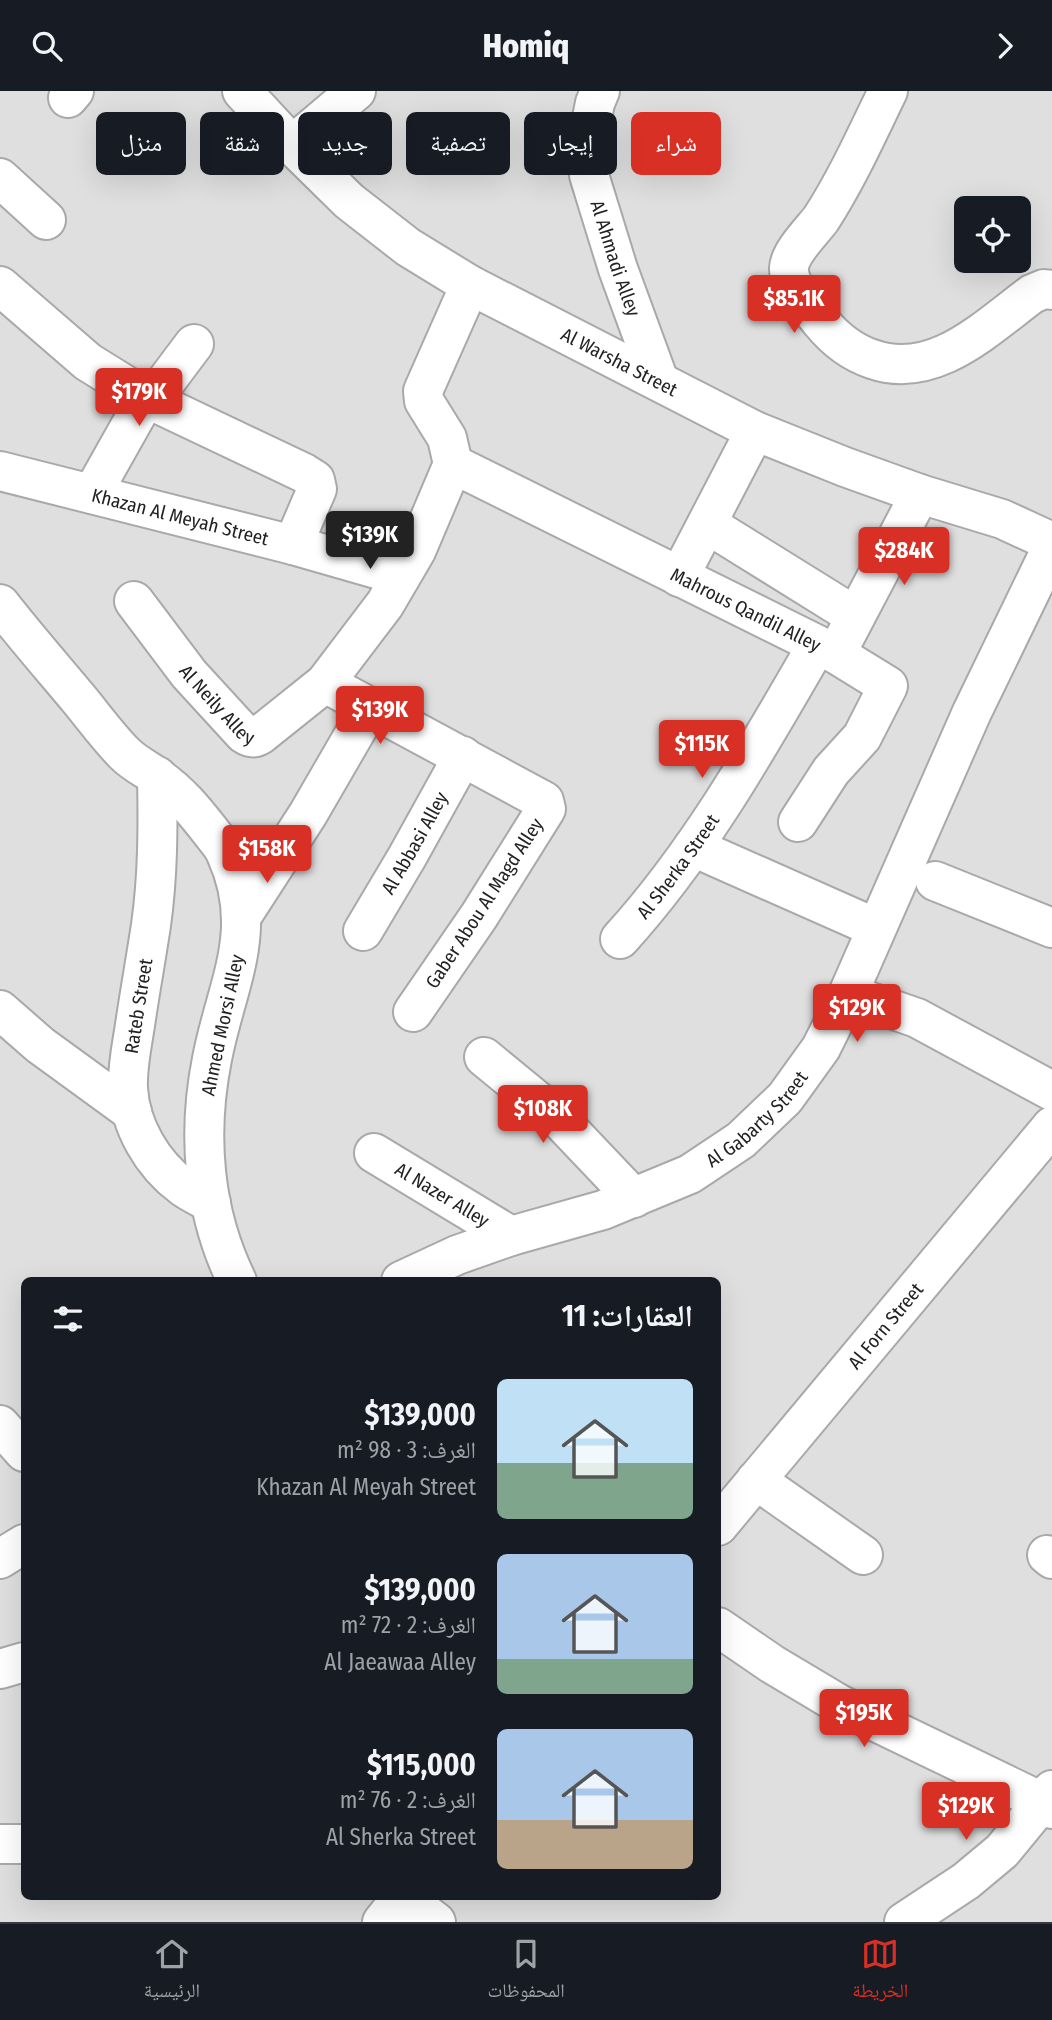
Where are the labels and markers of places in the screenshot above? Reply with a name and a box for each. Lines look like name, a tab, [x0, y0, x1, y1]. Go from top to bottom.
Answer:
pin: $85.1K	[737, 275, 851, 335]
pin: $179K	[90, 369, 188, 428]
pin: $139K	[321, 511, 419, 571]
pin: $284K	[855, 527, 953, 587]
pin: $139K	[331, 687, 429, 746]
pin: $115K	[653, 721, 751, 780]
pin: $158K	[218, 825, 316, 885]
pin: $129K	[808, 985, 906, 1044]
pin: $108K	[494, 1086, 592, 1145]
pin: $195K	[815, 1689, 913, 1749]
pin: $129K	[917, 1783, 1015, 1842]

